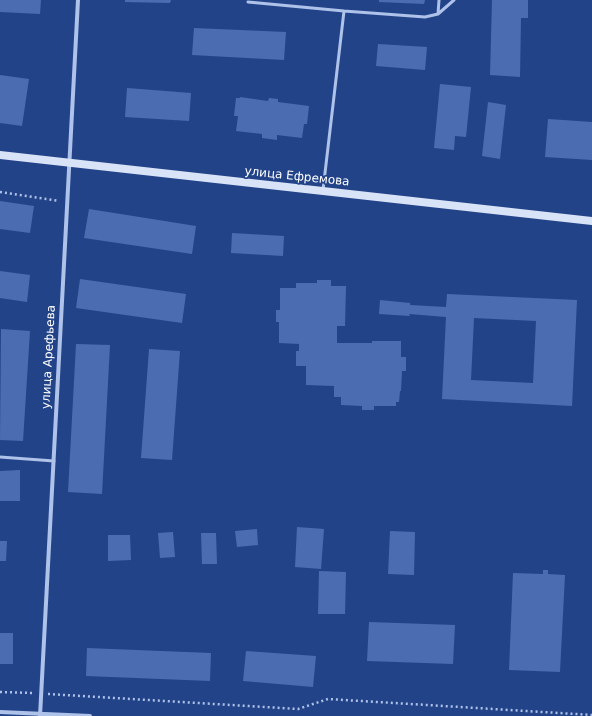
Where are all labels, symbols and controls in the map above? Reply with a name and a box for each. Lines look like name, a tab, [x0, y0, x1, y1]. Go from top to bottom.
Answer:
street label: улица Ефремова	[244, 164, 350, 190]
street label: улица Арефьева	[39, 305, 59, 409]

